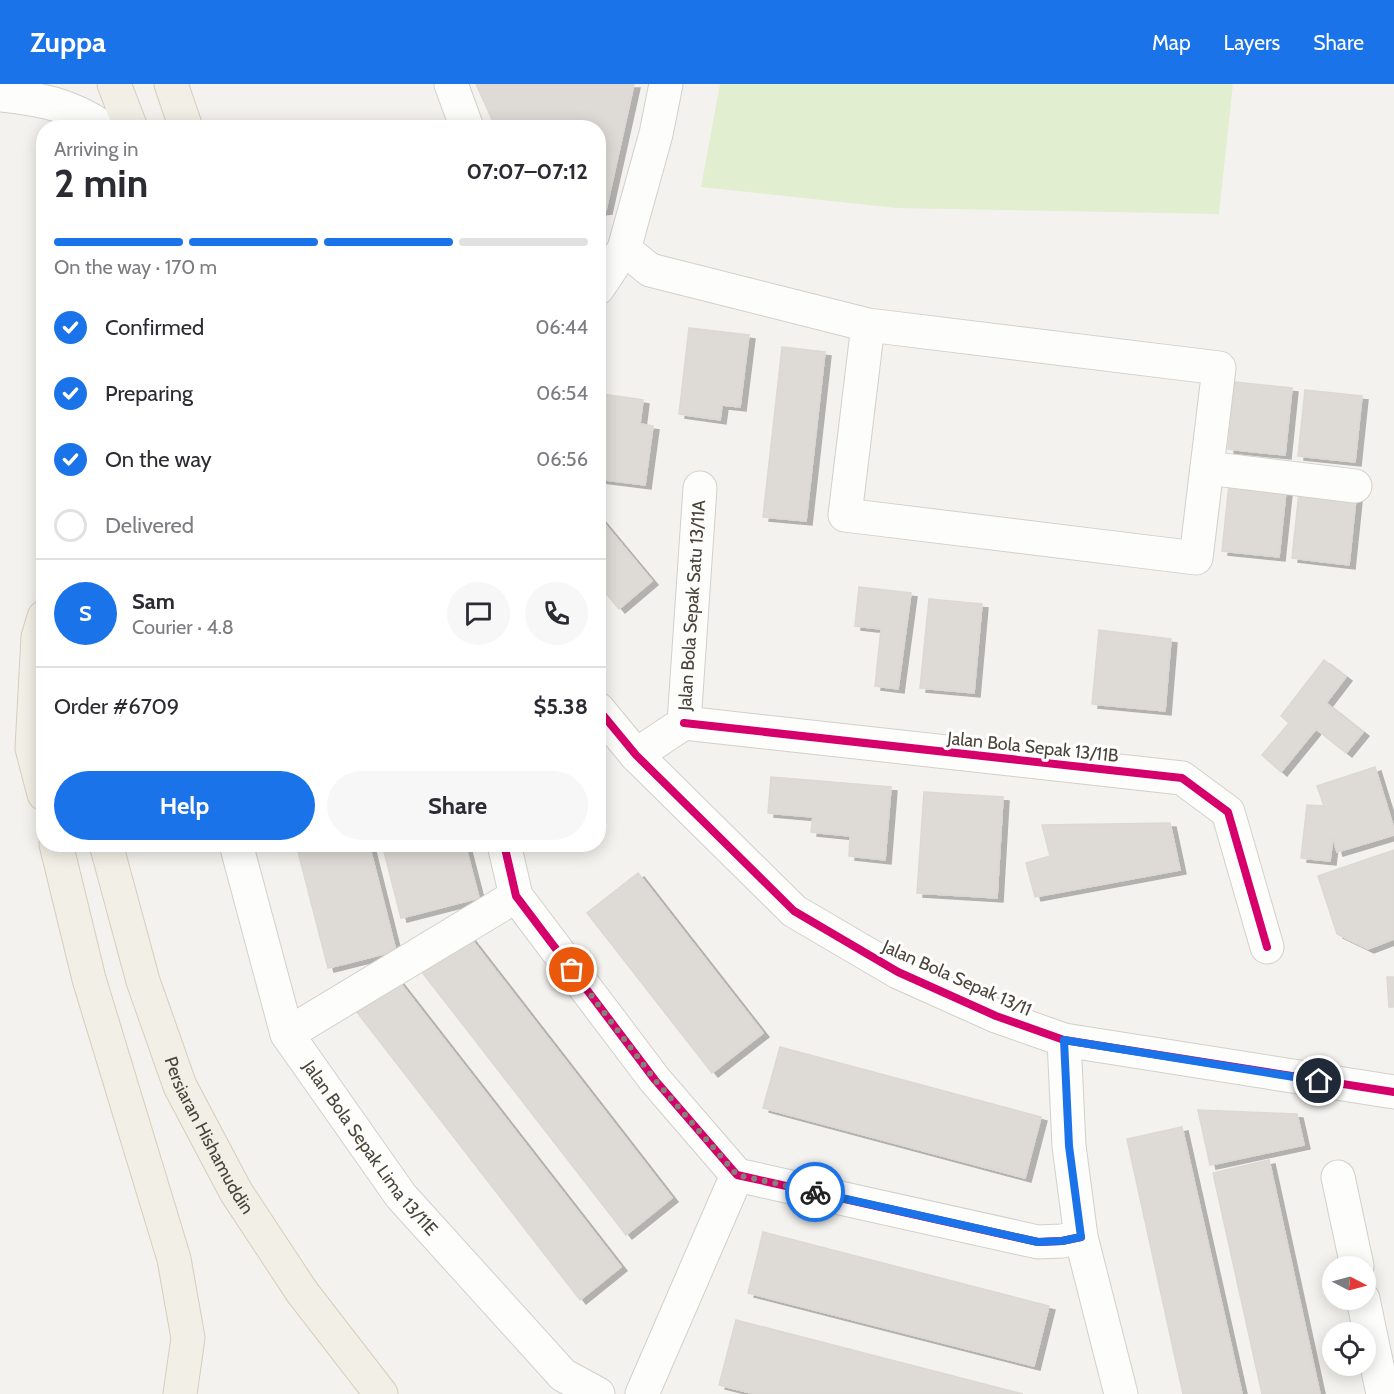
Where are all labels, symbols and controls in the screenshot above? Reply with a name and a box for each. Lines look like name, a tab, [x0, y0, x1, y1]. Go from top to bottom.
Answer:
text: Zuppa	[30, 25, 106, 59]
text: Map	[1152, 30, 1191, 55]
text: Layers	[1224, 30, 1280, 55]
text: Share	[1313, 30, 1364, 55]
text: Arriving in	[54, 137, 138, 161]
text: 07:07–07:12	[466, 158, 588, 185]
text: 2 min	[54, 159, 148, 207]
text: On the way · 170 m	[54, 255, 217, 279]
icon: check	[54, 311, 87, 344]
text: Confirmed	[105, 314, 204, 341]
text: 06:44	[535, 315, 588, 339]
icon: check	[54, 377, 87, 410]
text: Preparing	[105, 380, 193, 407]
text: 06:54	[536, 381, 588, 405]
icon: check	[54, 443, 87, 476]
text: On the way	[105, 446, 212, 473]
text: 06:56	[536, 447, 588, 471]
street label: Jalan Bola Sepak Satu 13/11A	[674, 499, 710, 712]
text: Delivered	[105, 512, 194, 539]
button: chat	[447, 582, 510, 645]
button: phone	[525, 582, 588, 645]
text: Sam	[132, 588, 175, 615]
text: S	[79, 600, 92, 627]
text: Courier · 4.8	[132, 615, 234, 639]
text: Order #6709	[54, 693, 179, 720]
text: $5.38	[533, 693, 588, 720]
street label: Jalan Bola Sepak 13/11B	[945, 727, 1120, 767]
button: Help	[54, 771, 315, 840]
button: Share	[327, 771, 588, 840]
street label: Jalan Bola Sepak 13/11	[878, 935, 1035, 1021]
pin	[546, 944, 597, 995]
icon: bag	[555, 953, 588, 986]
street label: Persiaran Hishamuddin	[159, 1054, 258, 1218]
street label: Jalan Bola Sepak Lima 13/11E	[298, 1055, 442, 1240]
pin	[1293, 1055, 1344, 1106]
icon: home	[1302, 1064, 1335, 1097]
courier	[785, 1162, 845, 1222]
icon: bike	[799, 1176, 832, 1209]
north arrow	[1322, 1256, 1376, 1310]
map controls	[1322, 1256, 1376, 1376]
button: locate	[1322, 1322, 1376, 1376]

